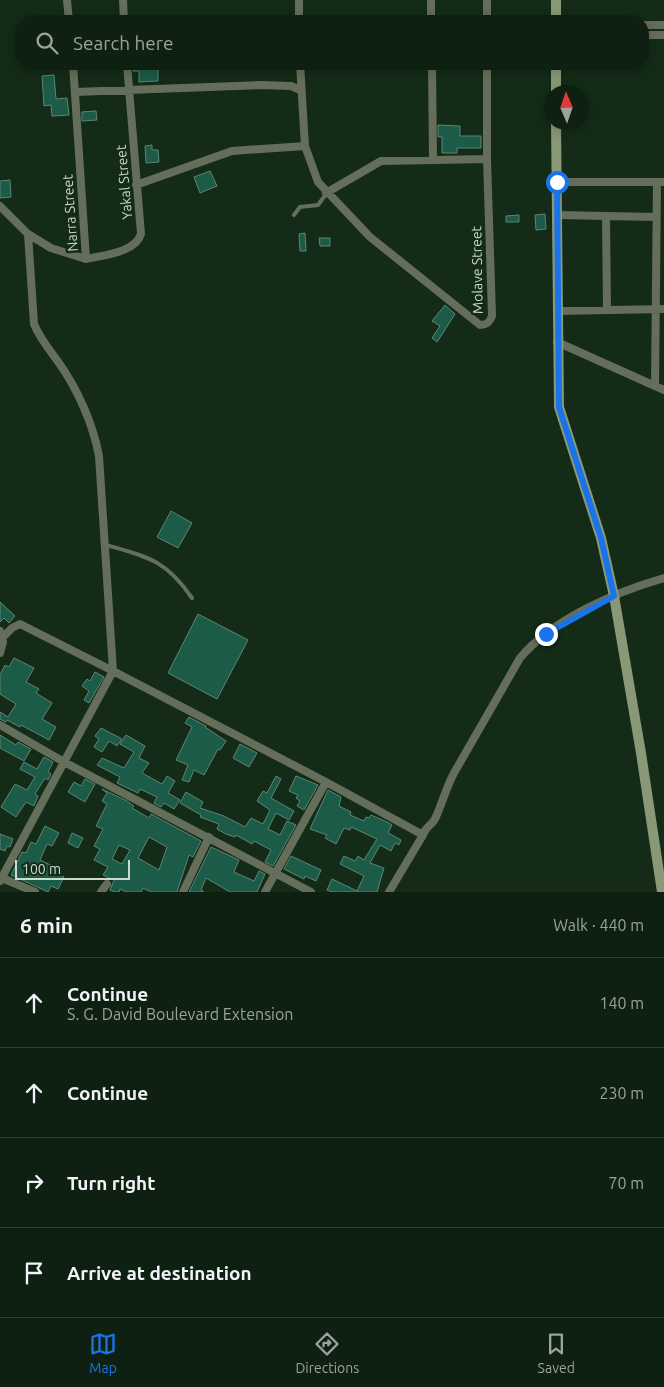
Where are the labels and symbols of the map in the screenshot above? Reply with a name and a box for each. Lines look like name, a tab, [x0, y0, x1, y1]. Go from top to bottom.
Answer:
north arrow	[544, 85, 589, 130]
street label: Yakal Street	[113, 143, 135, 220]
route start	[546, 171, 569, 194]
street label: Narra Street	[59, 173, 81, 252]
street label: Molave Street	[468, 225, 486, 314]
route end	[535, 623, 558, 646]
scale bar	[15, 857, 130, 880]

